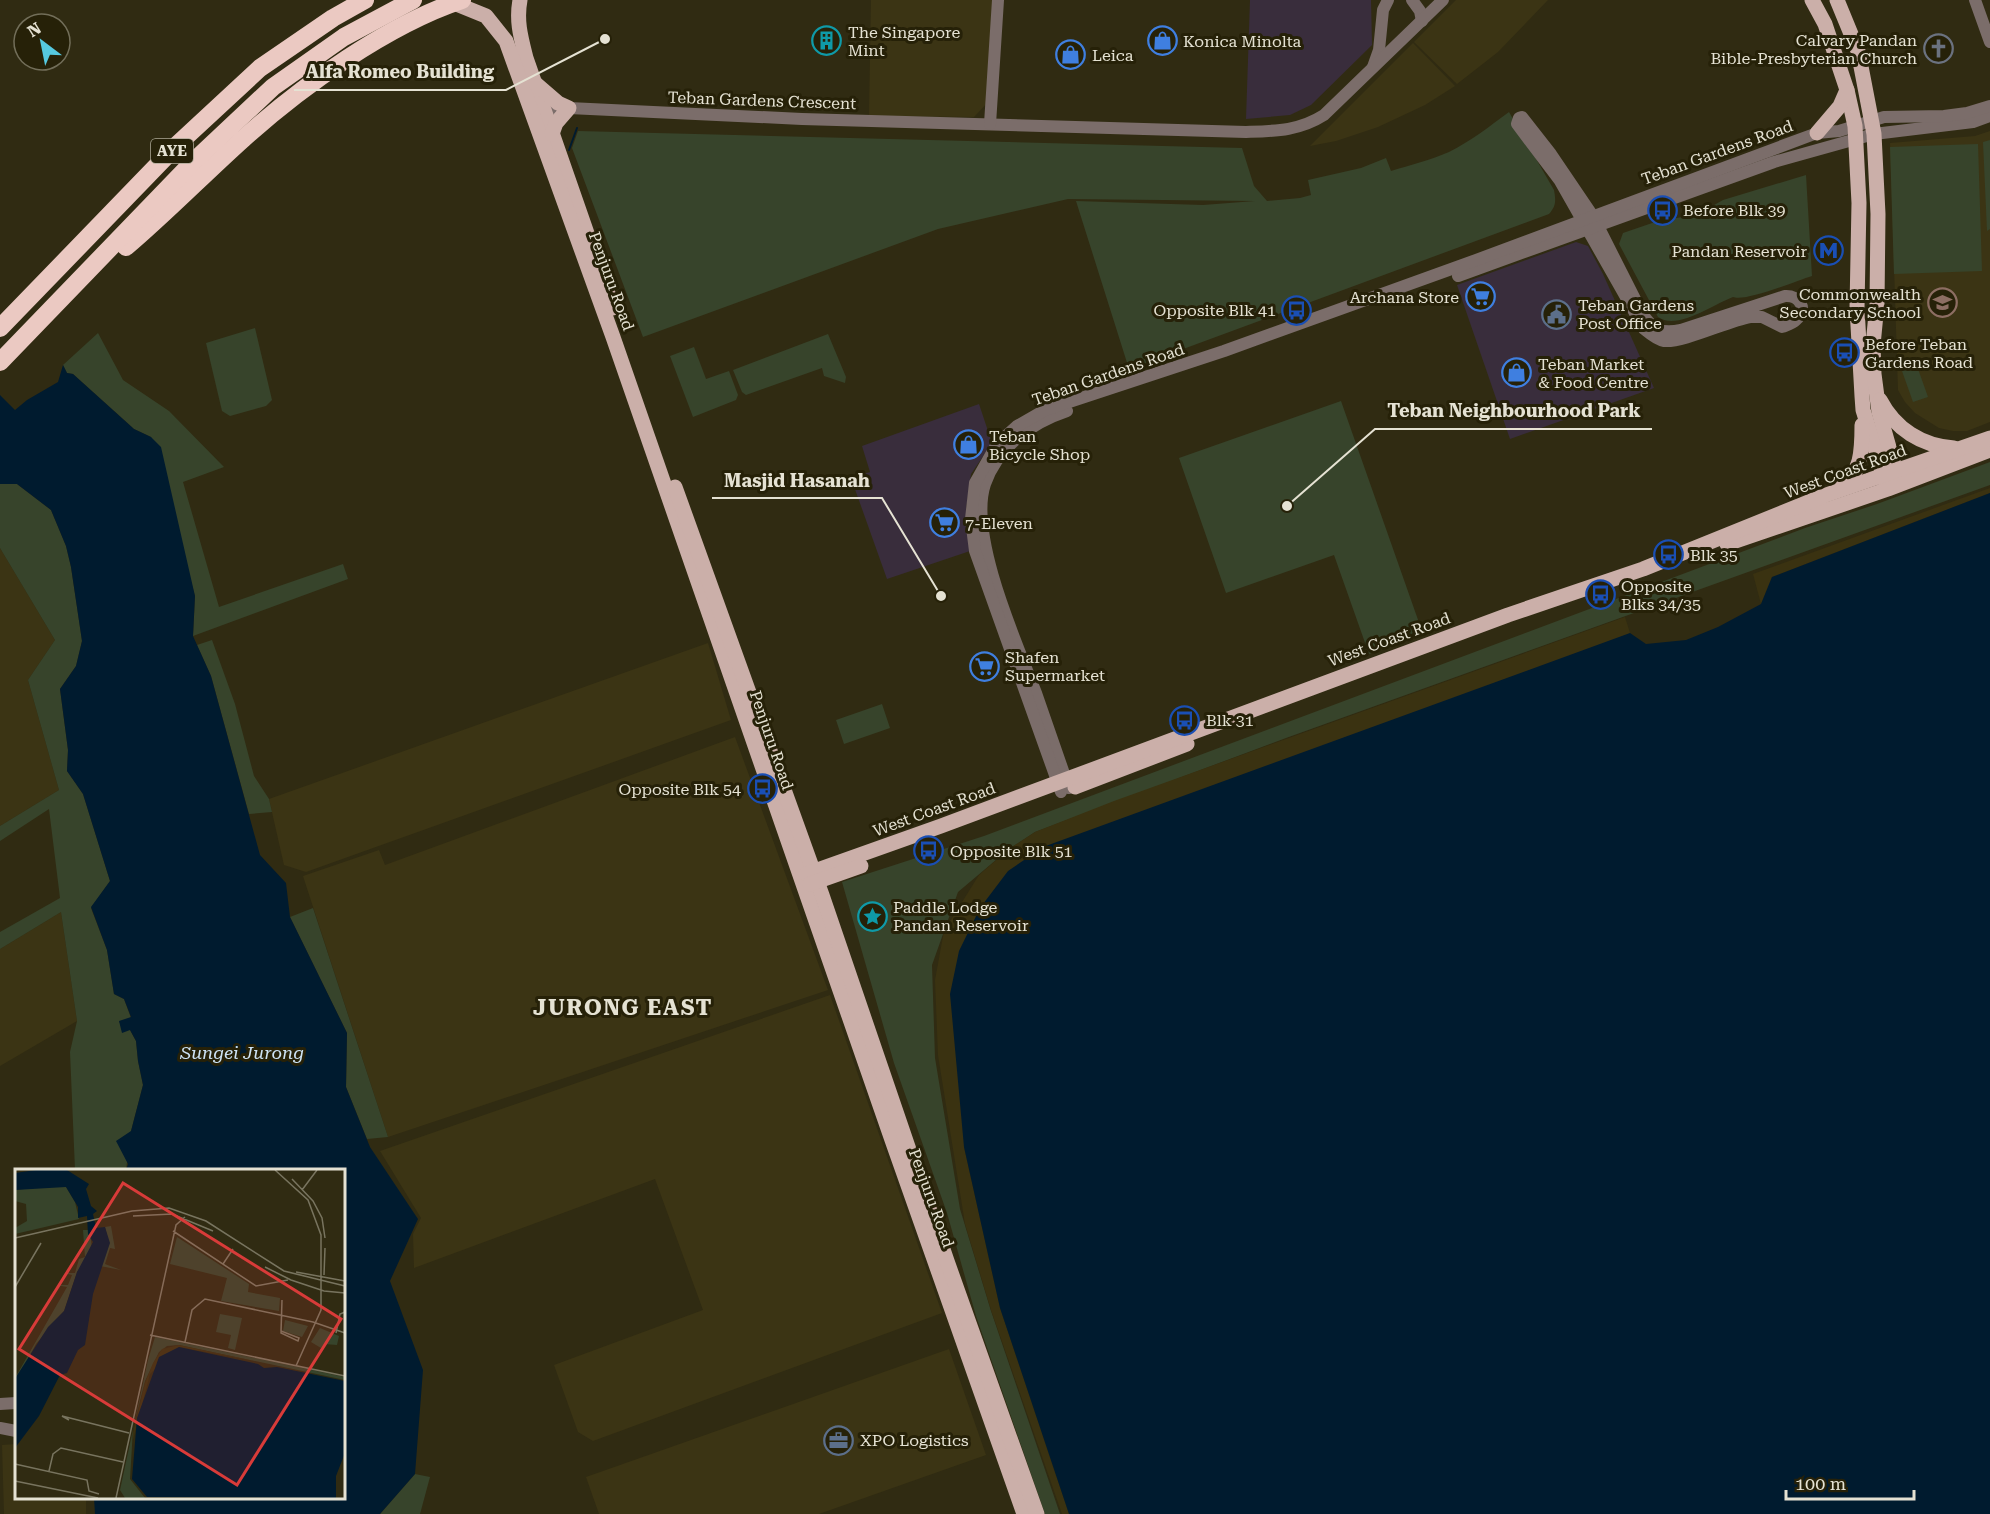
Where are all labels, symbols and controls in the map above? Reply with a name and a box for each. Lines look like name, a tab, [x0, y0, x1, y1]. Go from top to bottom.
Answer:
north arrow	[12, 12, 72, 72]
text: N	[24, 18, 45, 41]
place label: The Singapore Mint	[848, 23, 960, 60]
building icon: The Singapore Mint	[811, 25, 843, 57]
shop icon: Konica Minolta	[1146, 25, 1178, 57]
place label: Calvary Pandan Bible-Presbyterian Church	[1710, 31, 1917, 68]
place label: Konica Minolta	[1183, 32, 1302, 51]
church icon: Calvary Pandan Bible-Presbyterian Church	[1922, 33, 1954, 65]
shop icon: Leica	[1055, 39, 1087, 71]
place label: Leica	[1092, 46, 1134, 65]
callout: Alfa Romeo Building	[294, 54, 506, 90]
text: Alfa Romeo Building	[306, 61, 495, 82]
street label: Teban Gardens Crescent	[667, 88, 857, 113]
street label: Teban Gardens Road	[1639, 116, 1795, 189]
road number: AYE	[151, 139, 193, 163]
bus stop icon: Before Blk 39	[1646, 194, 1678, 226]
place label: Before Blk 39	[1683, 201, 1786, 220]
street label: Penjuru Road	[585, 229, 638, 333]
metro station icon: Pandan Reservoir	[1812, 235, 1844, 267]
place label: Pandan Reservoir	[1672, 242, 1807, 261]
supermarket icon: Archana Store	[1464, 281, 1496, 313]
place label: Commonwealth Secondary School	[1779, 285, 1921, 322]
school or university icon: Commonwealth Secondary School	[1926, 287, 1958, 319]
place label: Archana Store	[1350, 288, 1459, 307]
bus stop icon: Opposite Blk 41	[1281, 294, 1313, 326]
place label: Teban Gardens Post Office	[1578, 296, 1695, 333]
public building icon: Teban Gardens Post Office	[1541, 298, 1573, 330]
place label: Opposite Blk 41	[1153, 301, 1276, 320]
place label: Before Teban Gardens Road	[1865, 335, 1973, 372]
bus stop icon: Before Teban Gardens Road	[1828, 337, 1860, 369]
street label: Teban Gardens Road	[1030, 340, 1187, 409]
place label: Teban Market & Food Centre	[1538, 355, 1649, 392]
shop icon: Teban Market & Food Centre	[1501, 357, 1533, 389]
callout: Teban Neighbourhood Park	[1375, 393, 1652, 429]
text: Teban Neighbourhood Park	[1387, 400, 1641, 421]
place label: Teban Bicycle Shop	[989, 427, 1090, 464]
shop icon: Teban Bicycle Shop	[952, 429, 984, 461]
street label: West Coast Road	[1781, 441, 1909, 502]
callout: Masjid Hasanah	[712, 462, 882, 498]
text: Masjid Hasanah	[724, 470, 870, 491]
supermarket icon: 7-Eleven	[928, 507, 960, 539]
place label: 7-Eleven	[965, 514, 1033, 533]
bus stop icon: Blk 35	[1653, 539, 1685, 571]
place label: Blk 35	[1690, 546, 1738, 565]
place label: Opposite Blks 34/35	[1621, 577, 1701, 614]
bus stop icon: Opposite Blks 34/35	[1584, 579, 1616, 611]
street label: West Coast Road	[1325, 609, 1453, 670]
place label: Shafen Supermarket	[1005, 648, 1105, 685]
supermarket icon: Shafen Supermarket	[968, 650, 1000, 682]
street label: Penjuru Road	[746, 688, 797, 792]
bus stop icon: Blk 31	[1169, 704, 1201, 736]
place label: Blk 31	[1206, 711, 1254, 730]
bus stop icon: Opposite Blk 54	[746, 773, 778, 805]
street label: West Coast Road	[870, 779, 998, 840]
place label: Opposite Blk 54	[618, 780, 741, 799]
bus stop icon: Opposite Blk 51	[913, 835, 945, 867]
place label: Opposite Blk 51	[950, 842, 1073, 861]
place label: Paddle Lodge Pandan Reservoir	[893, 898, 1029, 935]
place icon: Paddle Lodge Pandan Reservoir	[856, 900, 888, 932]
district label: JURONG EAST	[533, 995, 713, 1020]
water label: Sungei Jurong	[179, 1042, 304, 1063]
street label: Penjuru Road	[905, 1146, 958, 1250]
inset map	[15, 1169, 345, 1499]
office icon: XPO Logistics	[823, 1424, 855, 1456]
place label: XPO Logistics	[860, 1431, 969, 1450]
scale bar	[1786, 1463, 1914, 1501]
text: 100 m	[1795, 1473, 1846, 1494]

